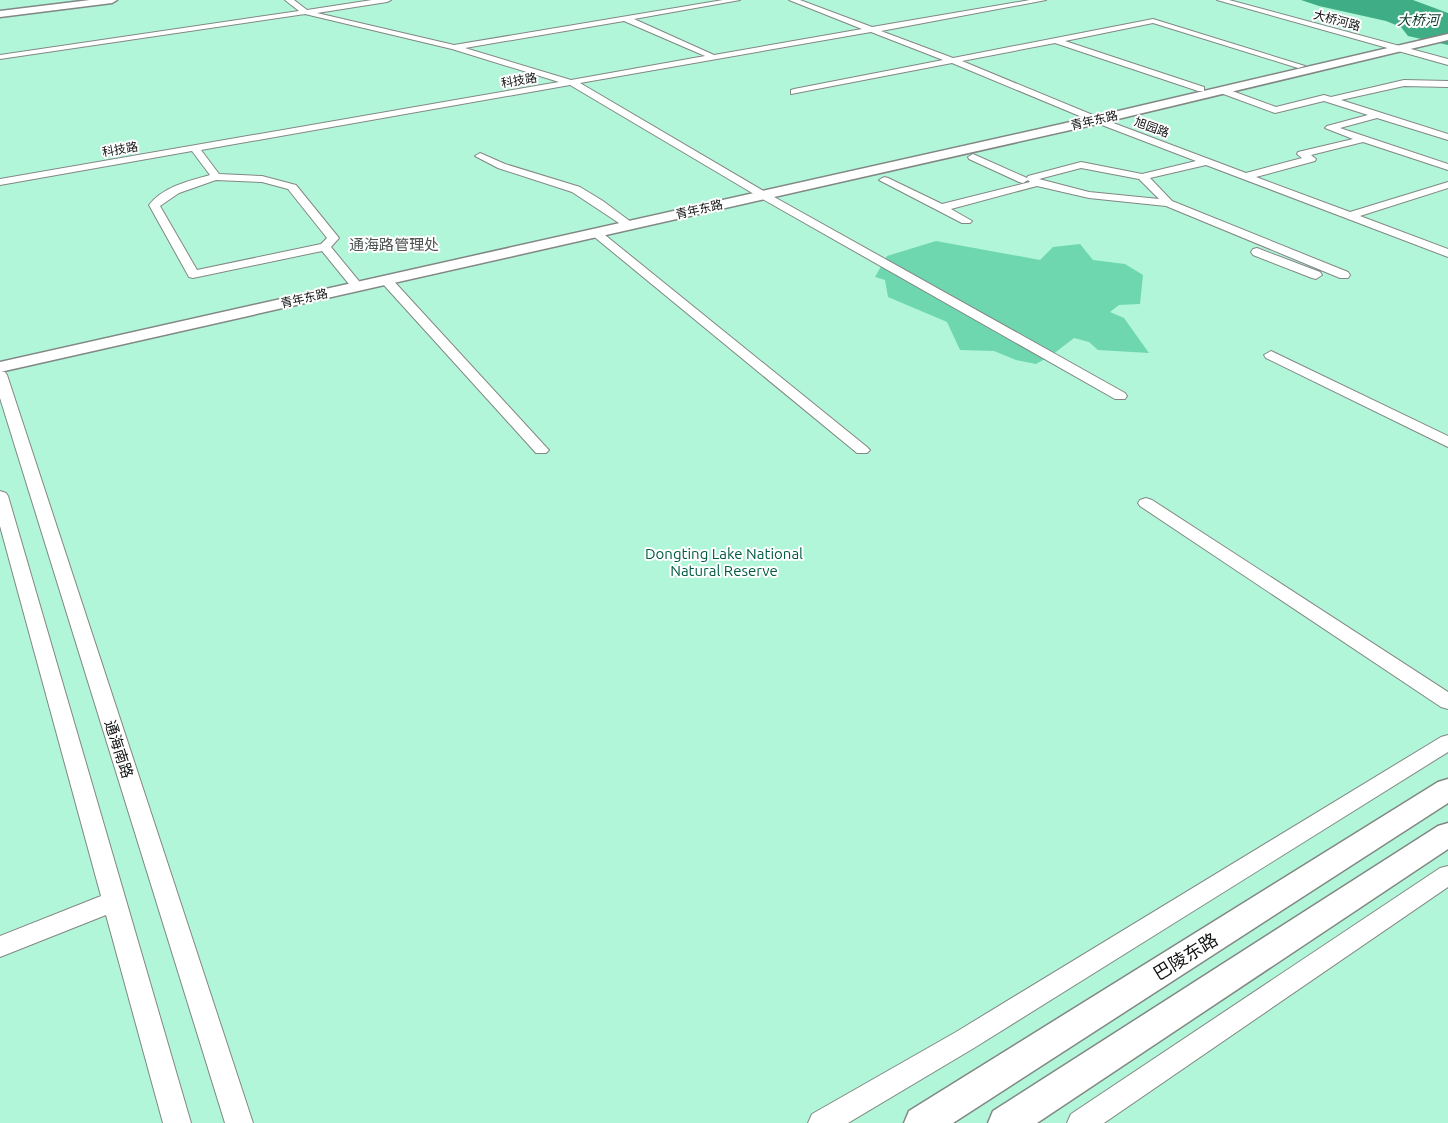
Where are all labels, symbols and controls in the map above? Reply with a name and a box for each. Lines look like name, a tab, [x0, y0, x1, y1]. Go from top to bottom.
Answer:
street label: 大桥河路	[1312, 8, 1362, 32]
water label: 大桥河	[1397, 12, 1442, 28]
street label: 科技路	[500, 70, 538, 90]
street label: 青年东路	[1069, 108, 1119, 132]
street label: 旭园路	[1133, 115, 1171, 139]
street label: 科技路	[101, 139, 139, 159]
street label: 青年东路	[674, 197, 724, 221]
district label: 通海路管理处	[349, 236, 439, 253]
street label: 青年东路	[279, 286, 329, 310]
park label: Dongting Lake National Natural Reserve	[645, 545, 803, 579]
street label: 通海南路	[102, 718, 136, 780]
street label: 巴陵东路	[1149, 928, 1221, 984]

